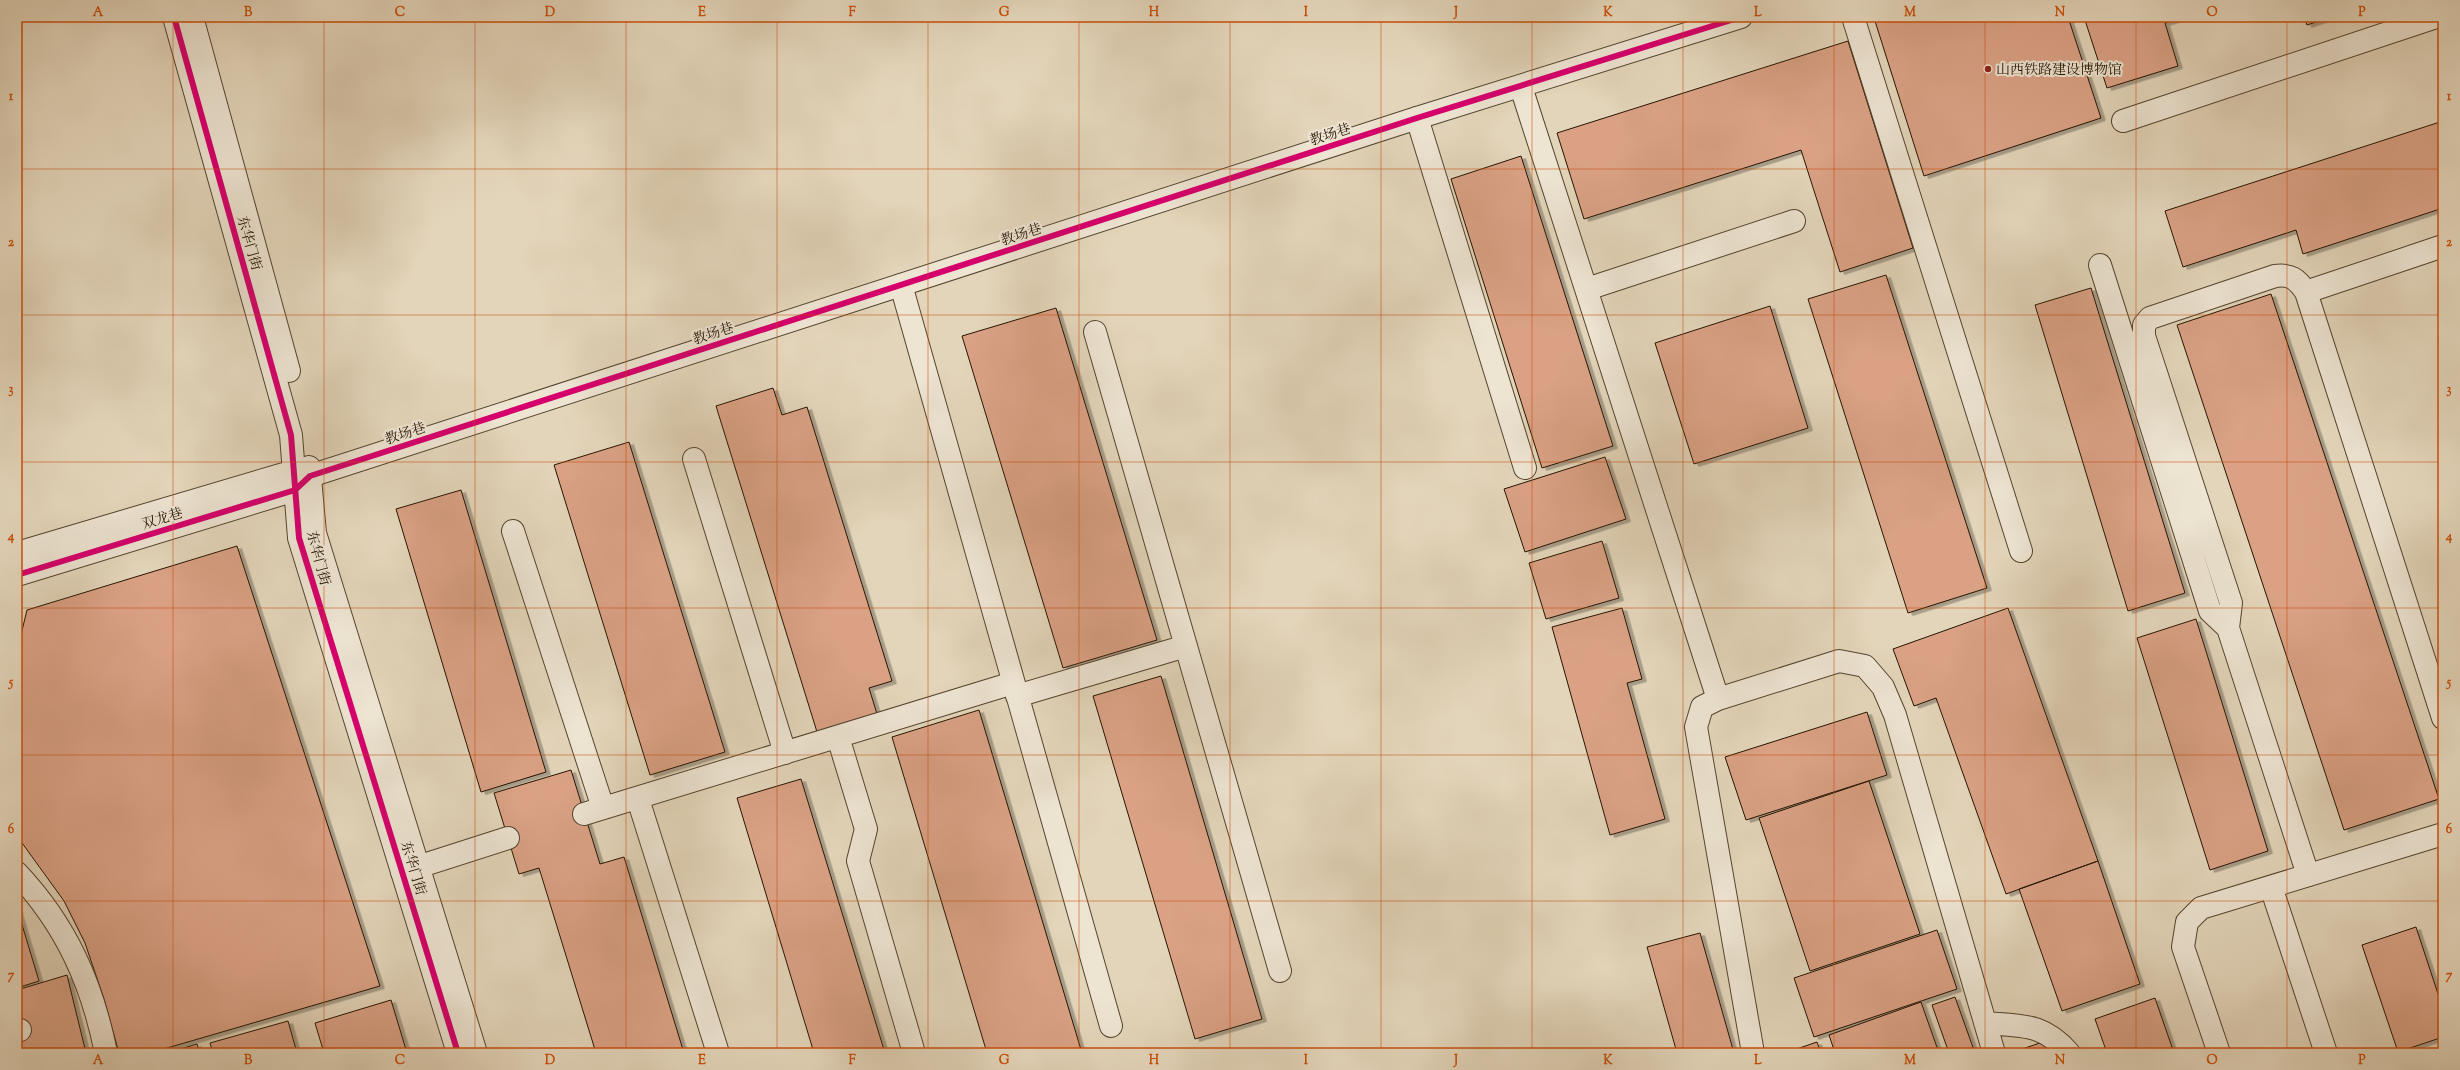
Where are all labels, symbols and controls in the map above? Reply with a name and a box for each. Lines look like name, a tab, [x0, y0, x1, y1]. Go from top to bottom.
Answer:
text: A	[93, 4, 104, 22]
text: B	[244, 4, 253, 22]
text: C	[395, 4, 405, 22]
text: D	[545, 4, 555, 22]
text: E	[698, 4, 706, 22]
text: F	[848, 4, 856, 22]
text: G	[999, 4, 1010, 22]
text: H	[1149, 4, 1160, 22]
text: I	[1304, 4, 1309, 22]
text: J	[1453, 4, 1458, 22]
text: K	[1603, 4, 1613, 22]
text: L	[1754, 4, 1762, 22]
text: M	[1904, 4, 1916, 22]
text: N	[2055, 4, 2066, 22]
text: O	[2206, 4, 2218, 22]
text: P	[2358, 4, 2366, 22]
place label: 山西铁路建设博物馆	[1996, 61, 2122, 81]
marker: 山西铁路建设博物馆	[1983, 64, 1993, 74]
text: 1	[9, 88, 14, 106]
text: 1	[2447, 88, 2452, 106]
street label: 教场巷	[1308, 120, 1354, 152]
street label: 东华门街	[231, 214, 265, 273]
street label: 教场巷	[999, 220, 1045, 252]
text: 2	[8, 234, 15, 252]
text: 2	[2446, 234, 2453, 252]
street label: 教场巷	[691, 319, 737, 351]
text: 3	[8, 381, 14, 399]
text: 3	[2446, 381, 2452, 399]
street label: 教场巷	[383, 419, 429, 451]
street label: 双龙巷	[140, 504, 186, 536]
text: 4	[7, 528, 15, 546]
text: 4	[2445, 528, 2453, 546]
street label: 东华门街	[300, 529, 334, 588]
text: 5	[8, 674, 14, 692]
text: 5	[2446, 674, 2452, 692]
text: 6	[8, 821, 15, 839]
text: 6	[2446, 821, 2453, 839]
street label: 东华门街	[394, 839, 430, 898]
text: 7	[8, 967, 15, 985]
text: 7	[2446, 967, 2453, 985]
text: A	[93, 1052, 104, 1070]
text: B	[244, 1052, 253, 1070]
text: C	[395, 1052, 405, 1070]
text: D	[545, 1052, 555, 1070]
text: E	[698, 1052, 706, 1070]
text: F	[848, 1052, 856, 1070]
text: G	[999, 1052, 1010, 1070]
text: H	[1149, 1052, 1160, 1070]
text: I	[1304, 1052, 1309, 1070]
text: J	[1453, 1052, 1458, 1070]
text: K	[1603, 1052, 1613, 1070]
text: L	[1754, 1052, 1762, 1070]
text: M	[1904, 1052, 1916, 1070]
text: N	[2055, 1052, 2066, 1070]
text: O	[2206, 1052, 2218, 1070]
text: P	[2358, 1052, 2366, 1070]

